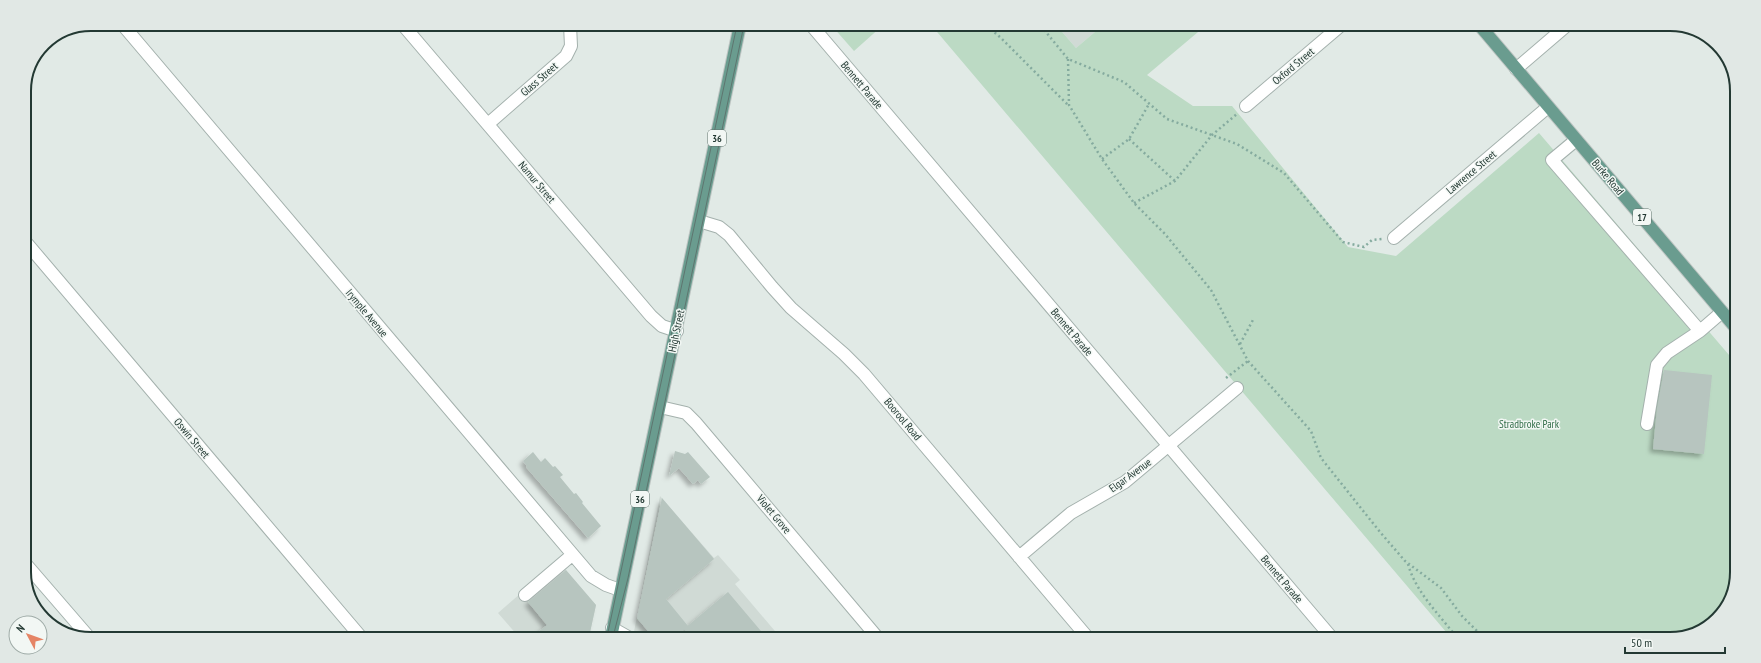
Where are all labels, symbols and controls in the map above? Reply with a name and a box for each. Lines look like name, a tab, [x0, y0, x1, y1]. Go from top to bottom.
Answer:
street label: Oxford Street	[1269, 44, 1317, 88]
street label: Bennett Parade	[838, 58, 886, 112]
street label: Glass Street	[517, 59, 561, 99]
road number: 36	[708, 130, 726, 146]
street label: Lawrence Street	[1443, 147, 1499, 197]
street label: Burke Road	[1589, 156, 1627, 198]
street label: Namur Street	[515, 158, 559, 206]
road number: 17	[1633, 209, 1651, 225]
street label: Irymple Avenue	[343, 286, 391, 340]
street label: Bennett Parade	[1048, 305, 1096, 359]
street label: High Street	[665, 309, 687, 353]
street label: Boorool Road	[881, 395, 925, 443]
street label: Oswin Street	[171, 415, 213, 461]
park label: Stradbroke Park	[1499, 417, 1560, 431]
street label: Elgar Avenue	[1106, 455, 1154, 495]
road number: 36	[631, 491, 649, 507]
street label: Violet Grove	[753, 491, 795, 537]
street label: Bennett Parade	[1258, 552, 1306, 606]
north arrow	[8, 615, 48, 655]
text: N	[13, 622, 28, 635]
scale bar	[1625, 629, 1725, 655]
text: 50 m	[1631, 635, 1652, 650]

